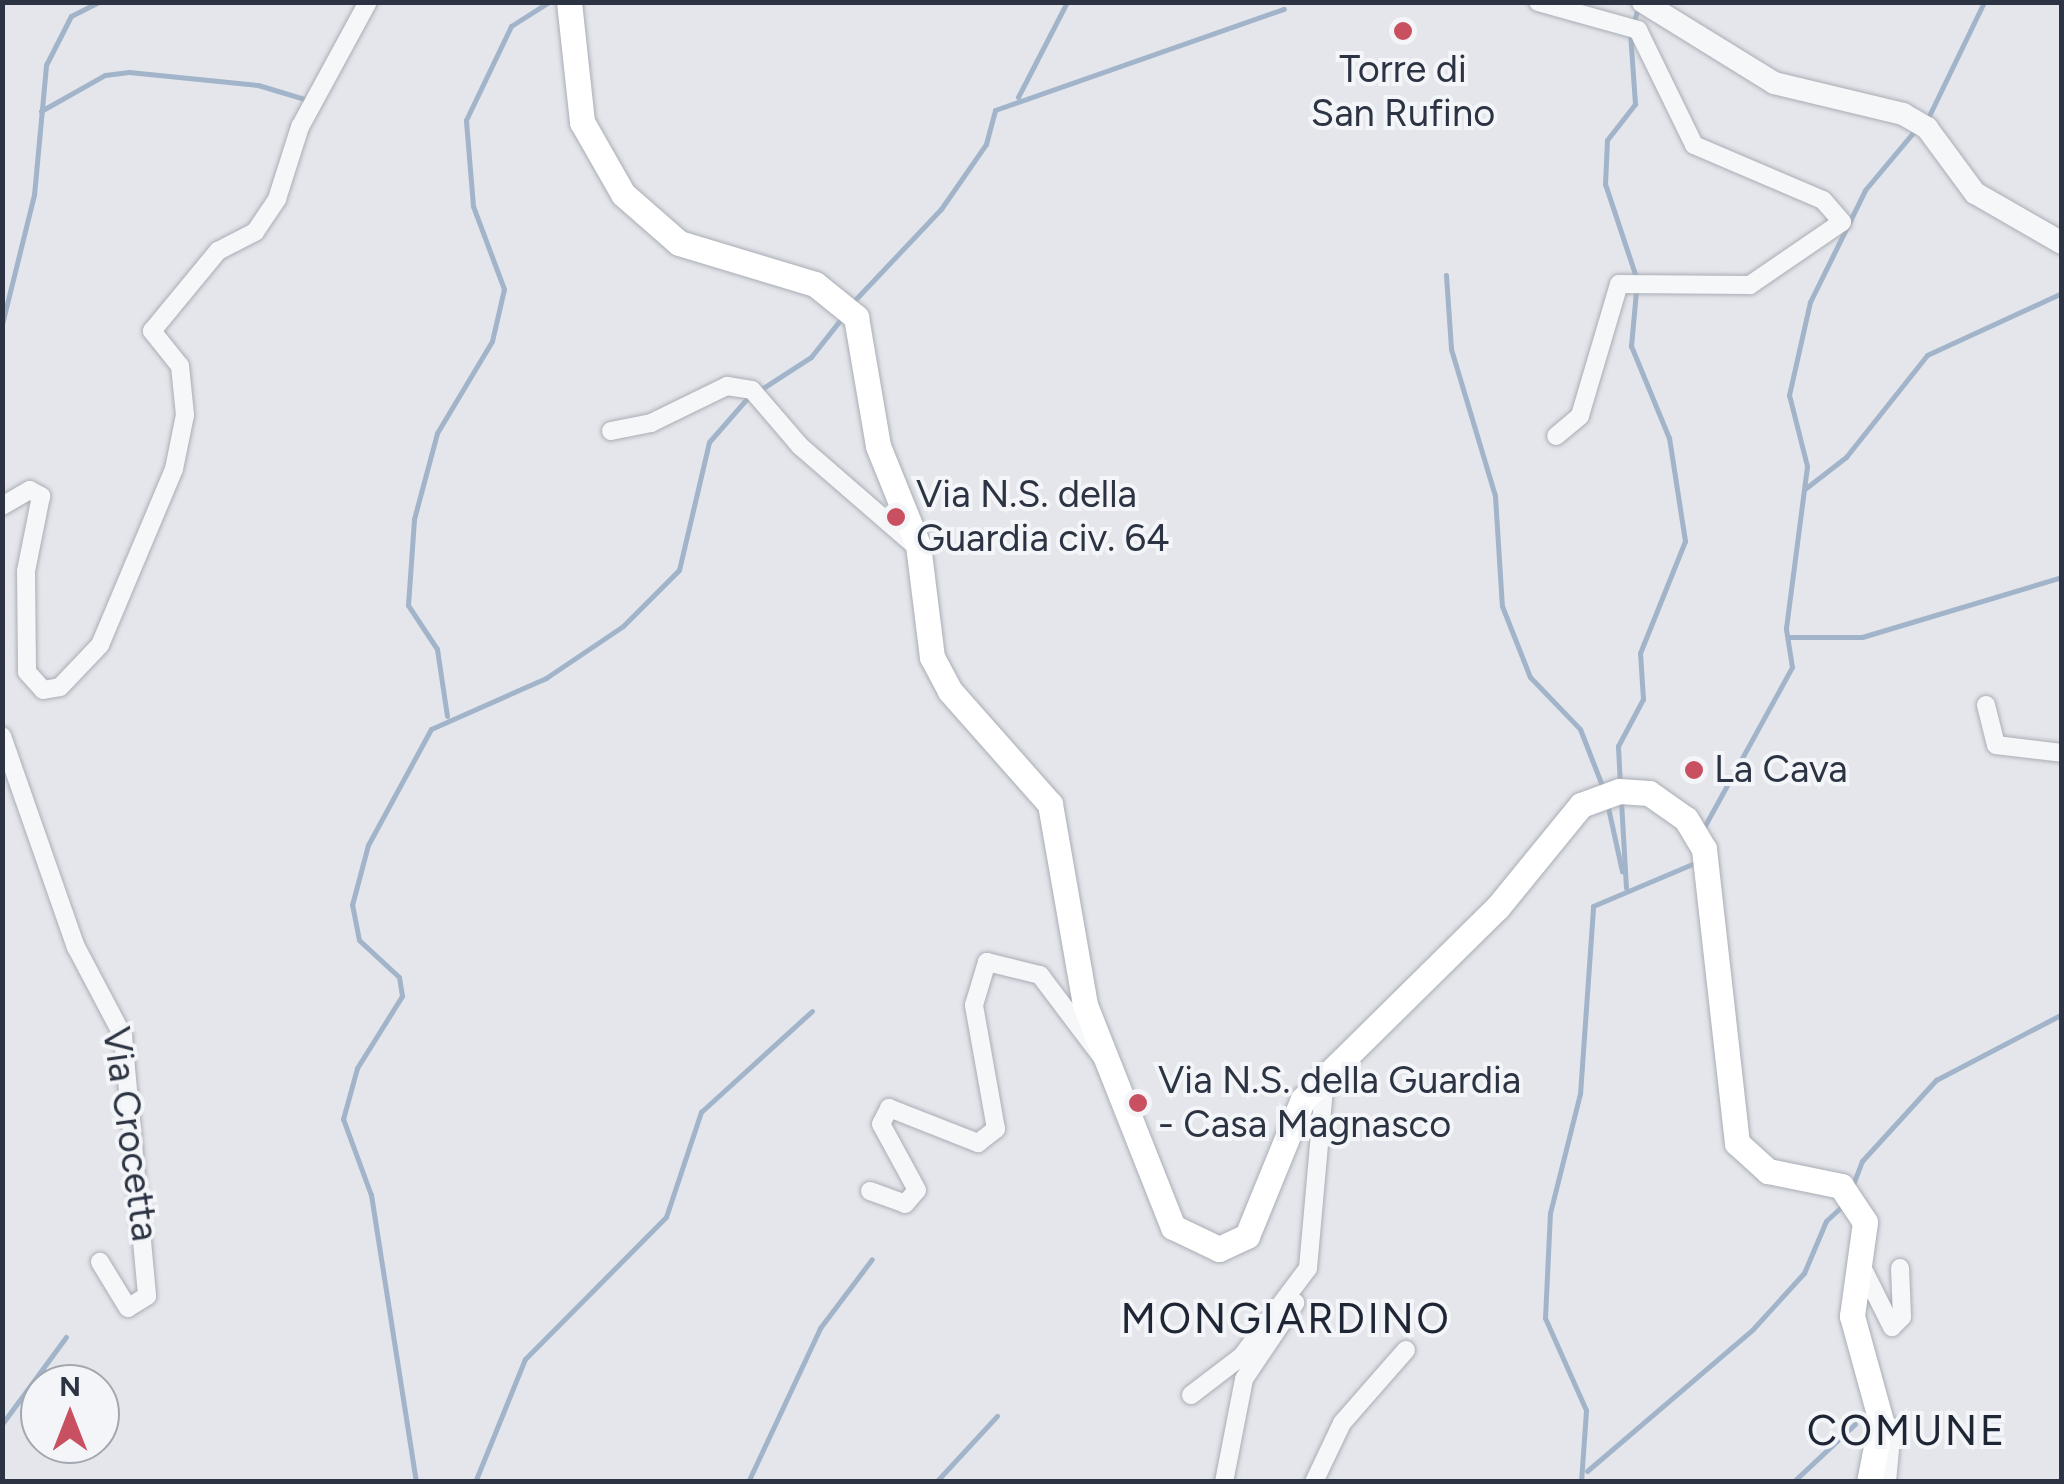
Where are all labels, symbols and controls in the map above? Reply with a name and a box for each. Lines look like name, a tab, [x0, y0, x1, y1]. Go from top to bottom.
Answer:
marker: Torre di San Rufino	[1392, 20, 1414, 42]
place label: Torre di San Rufino	[1311, 47, 1495, 136]
place label: Via N.S. della Guardia civ. 64	[916, 472, 1170, 562]
marker: Via N.S. della Guardia civ. 64	[885, 506, 907, 528]
place label: La Cava	[1714, 747, 1848, 793]
marker: La Cava	[1683, 759, 1705, 781]
street label: Via Crocetta	[92, 1024, 168, 1244]
place label: Via N.S. della Guardia - Casa Magnasco	[1158, 1058, 1521, 1148]
marker: Via N.S. della Guardia - Casa Magnasco	[1127, 1092, 1149, 1114]
district label: MONGIARDINO	[1121, 1294, 1451, 1344]
north arrow	[20, 1364, 120, 1464]
text: N	[59, 1369, 81, 1403]
district label: COMUNE	[1807, 1406, 2007, 1456]

